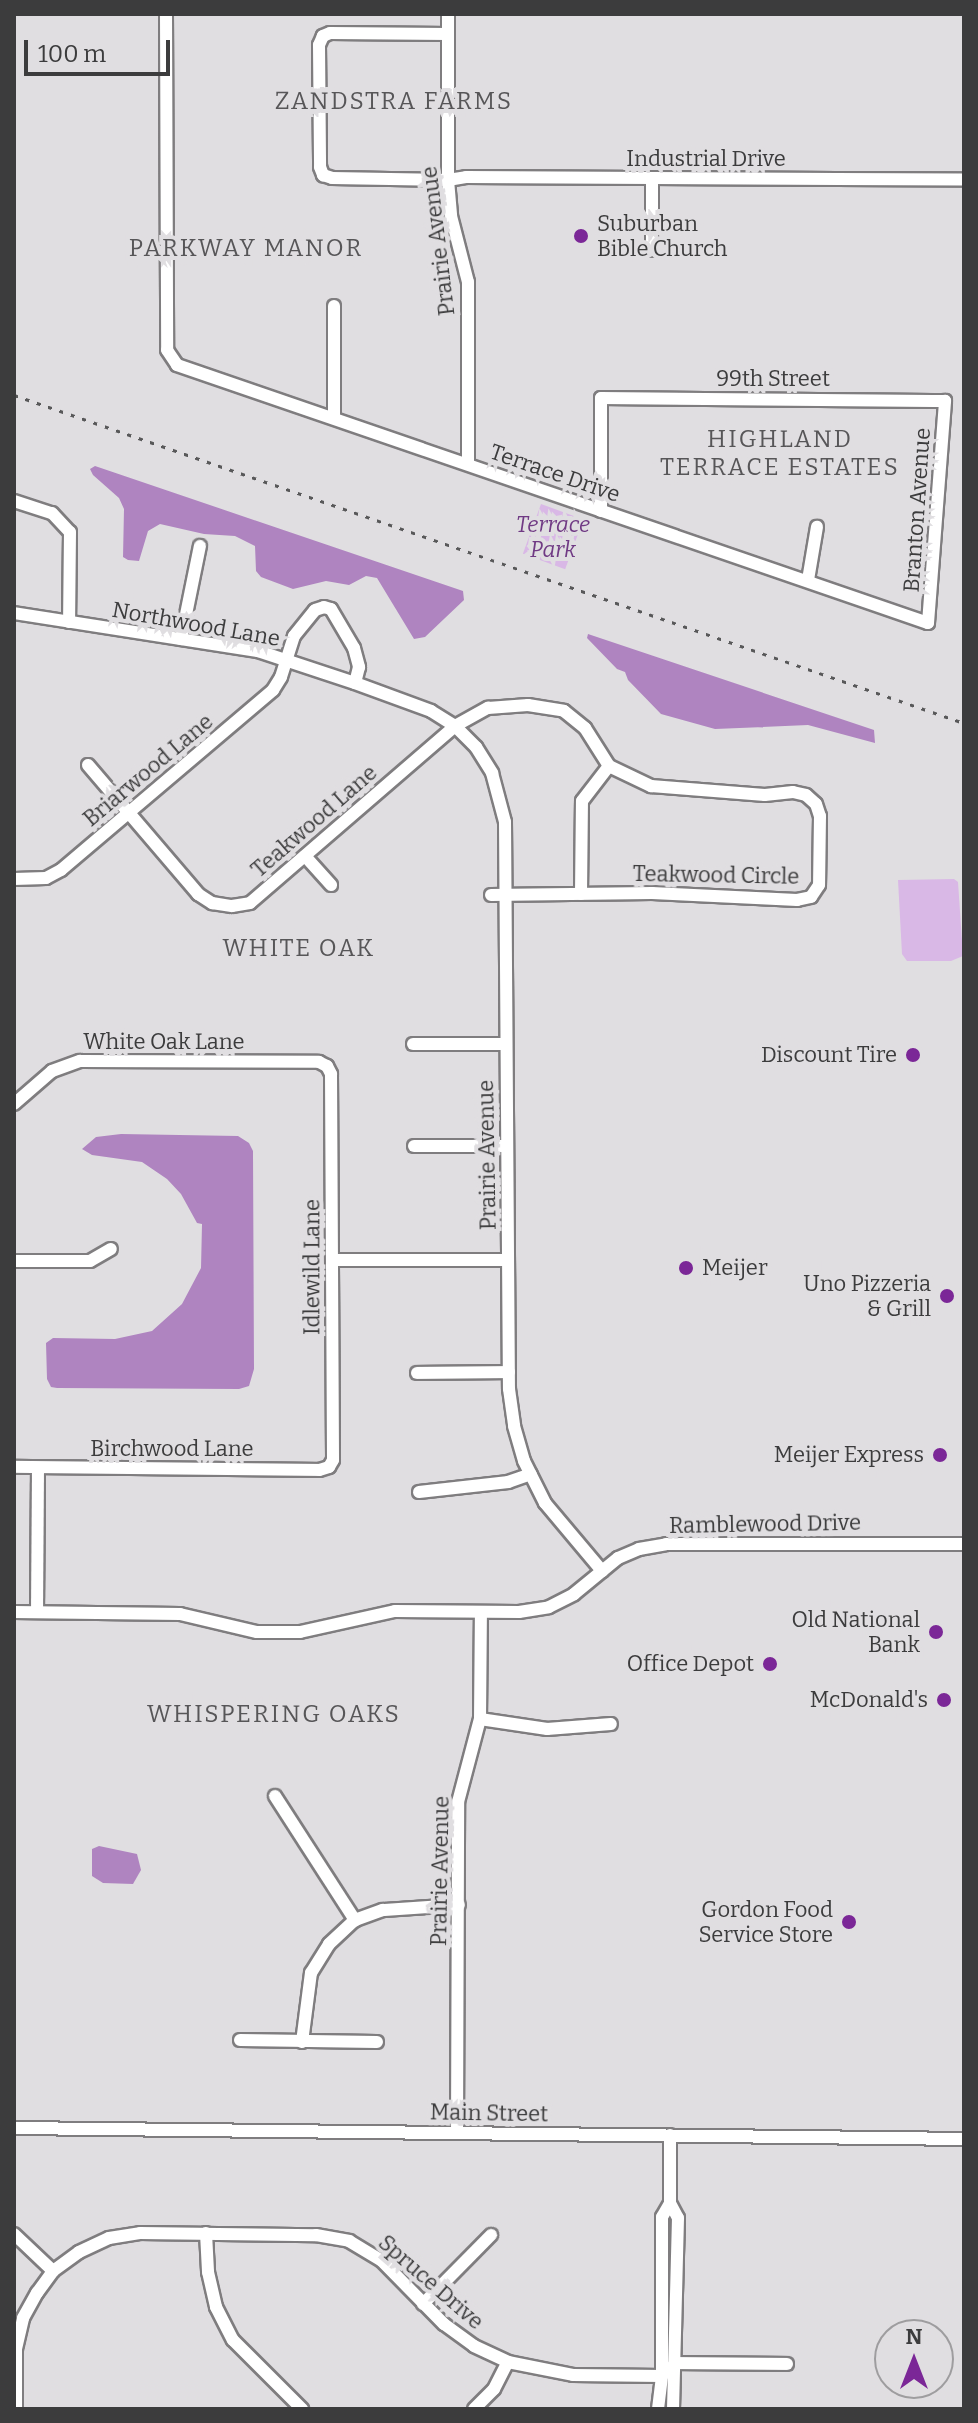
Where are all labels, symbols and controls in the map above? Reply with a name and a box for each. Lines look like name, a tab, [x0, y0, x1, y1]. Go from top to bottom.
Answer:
scale bar	[28, 24, 174, 74]
text: 100 m	[38, 40, 106, 68]
district label: ZANDSTRA FARMS	[275, 88, 513, 116]
street label: Industrial Drive	[626, 146, 786, 172]
street label: Prairie Avenue	[416, 165, 460, 317]
place label: Suburban Bible Church	[597, 210, 727, 262]
marker: Suburban Bible Church	[572, 227, 590, 245]
district label: PARKWAY MANOR	[129, 235, 363, 263]
street label: 99th Street	[716, 366, 830, 392]
district label: HIGHLAND TERRACE ESTATES	[660, 426, 900, 482]
street label: Branton Avenue	[898, 427, 936, 593]
street label: Terrace Drive	[486, 438, 624, 508]
park label: Terrace Park	[516, 511, 590, 562]
street label: Northwood Lane	[110, 596, 282, 652]
street label: Briarwood Lane	[78, 708, 218, 832]
street label: Teakwood Lane	[246, 759, 382, 883]
street label: Teakwood Circle	[633, 860, 799, 890]
district label: WHITE OAK	[223, 935, 375, 963]
street label: White Oak Lane	[83, 1029, 245, 1055]
place label: Discount Tire	[761, 1042, 897, 1068]
marker: Discount Tire	[904, 1046, 922, 1064]
street label: Prairie Avenue	[472, 1080, 502, 1230]
street label: Idlewild Lane	[299, 1199, 325, 1335]
place label: Meijer	[702, 1255, 768, 1281]
marker: Meijer	[677, 1259, 695, 1277]
place label: Uno Pizzeria & Grill	[803, 1270, 931, 1322]
marker: Uno Pizzeria & Grill	[938, 1287, 956, 1305]
street label: Birchwood Lane	[90, 1436, 254, 1462]
place label: Meijer Express	[774, 1442, 924, 1468]
marker: Meijer Express	[931, 1446, 949, 1464]
street label: Ramblewood Drive	[669, 1509, 861, 1539]
place label: Old National Bank	[791, 1606, 920, 1658]
marker: Old National Bank	[927, 1623, 945, 1641]
place label: Office Depot	[627, 1651, 754, 1677]
marker: Office Depot	[761, 1655, 779, 1673]
place label: McDonald's	[810, 1687, 928, 1713]
marker: McDonald's	[935, 1691, 953, 1709]
district label: WHISPERING OAKS	[147, 1701, 401, 1729]
street label: Prairie Avenue	[425, 1796, 455, 1946]
place label: Gordon Food Service Store	[698, 1896, 833, 1948]
marker: Gordon Food Service Store	[840, 1913, 858, 1931]
street label: Main Street	[430, 2099, 548, 2127]
street label: Spruce Drive	[373, 2229, 489, 2335]
north arrow	[874, 2319, 954, 2399]
text: N	[906, 2323, 922, 2350]

